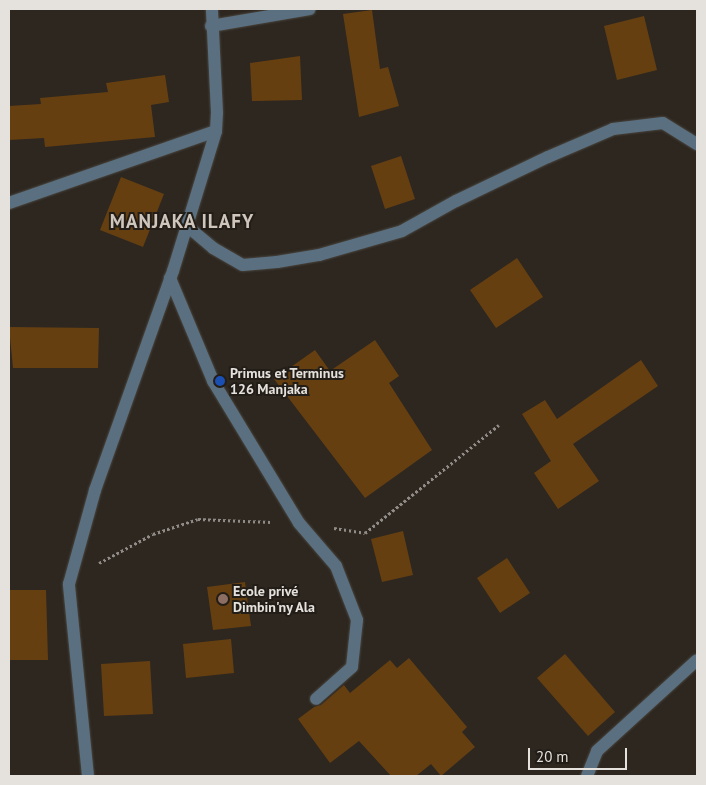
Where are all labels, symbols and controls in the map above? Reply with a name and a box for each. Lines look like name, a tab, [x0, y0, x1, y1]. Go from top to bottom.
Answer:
district label: MANJAKA ILAFY	[108, 211, 256, 233]
place label: Primus et Terminus 126 Manjaka	[230, 365, 344, 398]
marker: Primus et Terminus 126 Manjaka	[214, 375, 226, 387]
place label: Ecole privé Dimbin'ny Ala	[233, 583, 316, 616]
marker: Ecole privé Dimbin'ny Ala	[217, 593, 229, 605]
scale bar	[531, 738, 630, 770]
text: 20 m	[536, 747, 569, 766]

